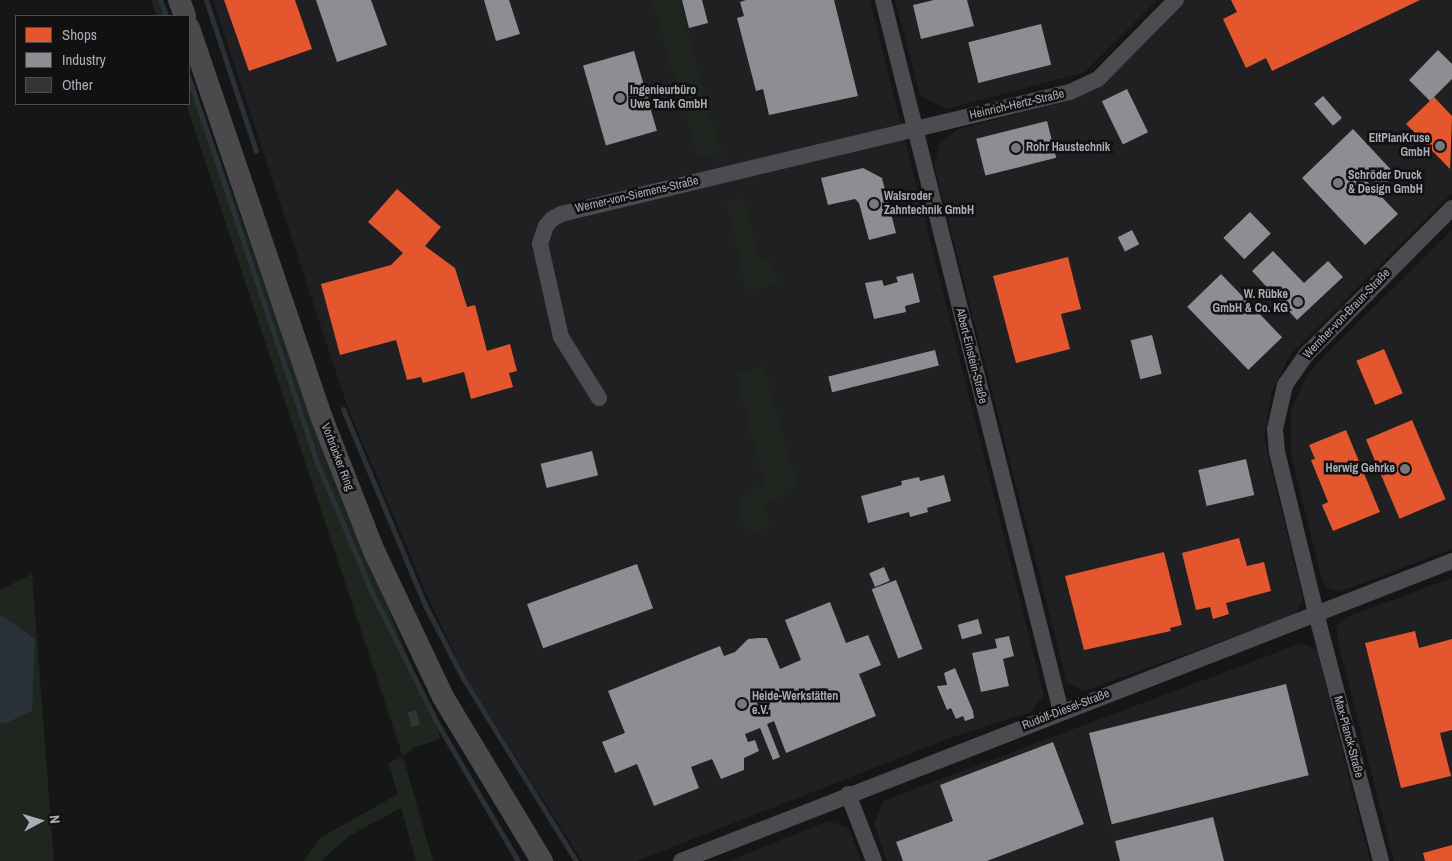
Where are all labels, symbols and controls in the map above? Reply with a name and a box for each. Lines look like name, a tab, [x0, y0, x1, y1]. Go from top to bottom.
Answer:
legend	[15, 15, 190, 105]
text: Shops	[62, 24, 97, 45]
text: Industry	[62, 49, 106, 70]
text: Other	[62, 74, 93, 95]
place label: Ingenieurbüro Uwe Tank GmbH	[630, 84, 707, 112]
street label: Heinrich-Hertz-Straße	[968, 87, 1066, 123]
marker: Ingenieurbüro Uwe Tank GmbH	[614, 92, 626, 104]
place label: EltPlanKruse GmbH	[1369, 132, 1430, 160]
marker: EltPlanKruse GmbH	[1434, 140, 1446, 152]
place label: Rohr Haustechnik	[1026, 141, 1110, 155]
marker: Rohr Haustechnik	[1010, 142, 1022, 154]
place label: Schröder Druck & Design GmbH	[1348, 169, 1423, 197]
street label: Werner-von-Siemens-Straße	[574, 174, 700, 216]
marker: Schröder Druck & Design GmbH	[1332, 177, 1344, 189]
place label: Walsroder Zahntechnik GmbH	[884, 190, 974, 218]
marker: Walsroder Zahntechnik GmbH	[868, 198, 880, 210]
street label: Wernher-von-Braun-Straße	[1300, 266, 1394, 362]
place label: W. Rübke GmbH & Co. KG	[1213, 288, 1288, 316]
marker: W. Rübke GmbH & Co. KG	[1292, 296, 1304, 308]
street label: Albert-Einstein-Straße	[952, 307, 990, 405]
street label: Vorbrücker Ring	[318, 421, 356, 493]
place label: Herwig Gehrke	[1326, 462, 1395, 476]
marker: Herwig Gehrke	[1399, 463, 1411, 475]
street label: Rudolf-Diesel-Straße	[1020, 687, 1112, 733]
place label: Heide-Werkstätten e.V.	[752, 690, 838, 718]
street label: Max-Planck-Straße	[1330, 694, 1366, 780]
marker: Heide-Werkstätten e.V.	[736, 698, 748, 710]
north arrow	[15, 796, 65, 846]
text: N	[46, 814, 64, 824]

